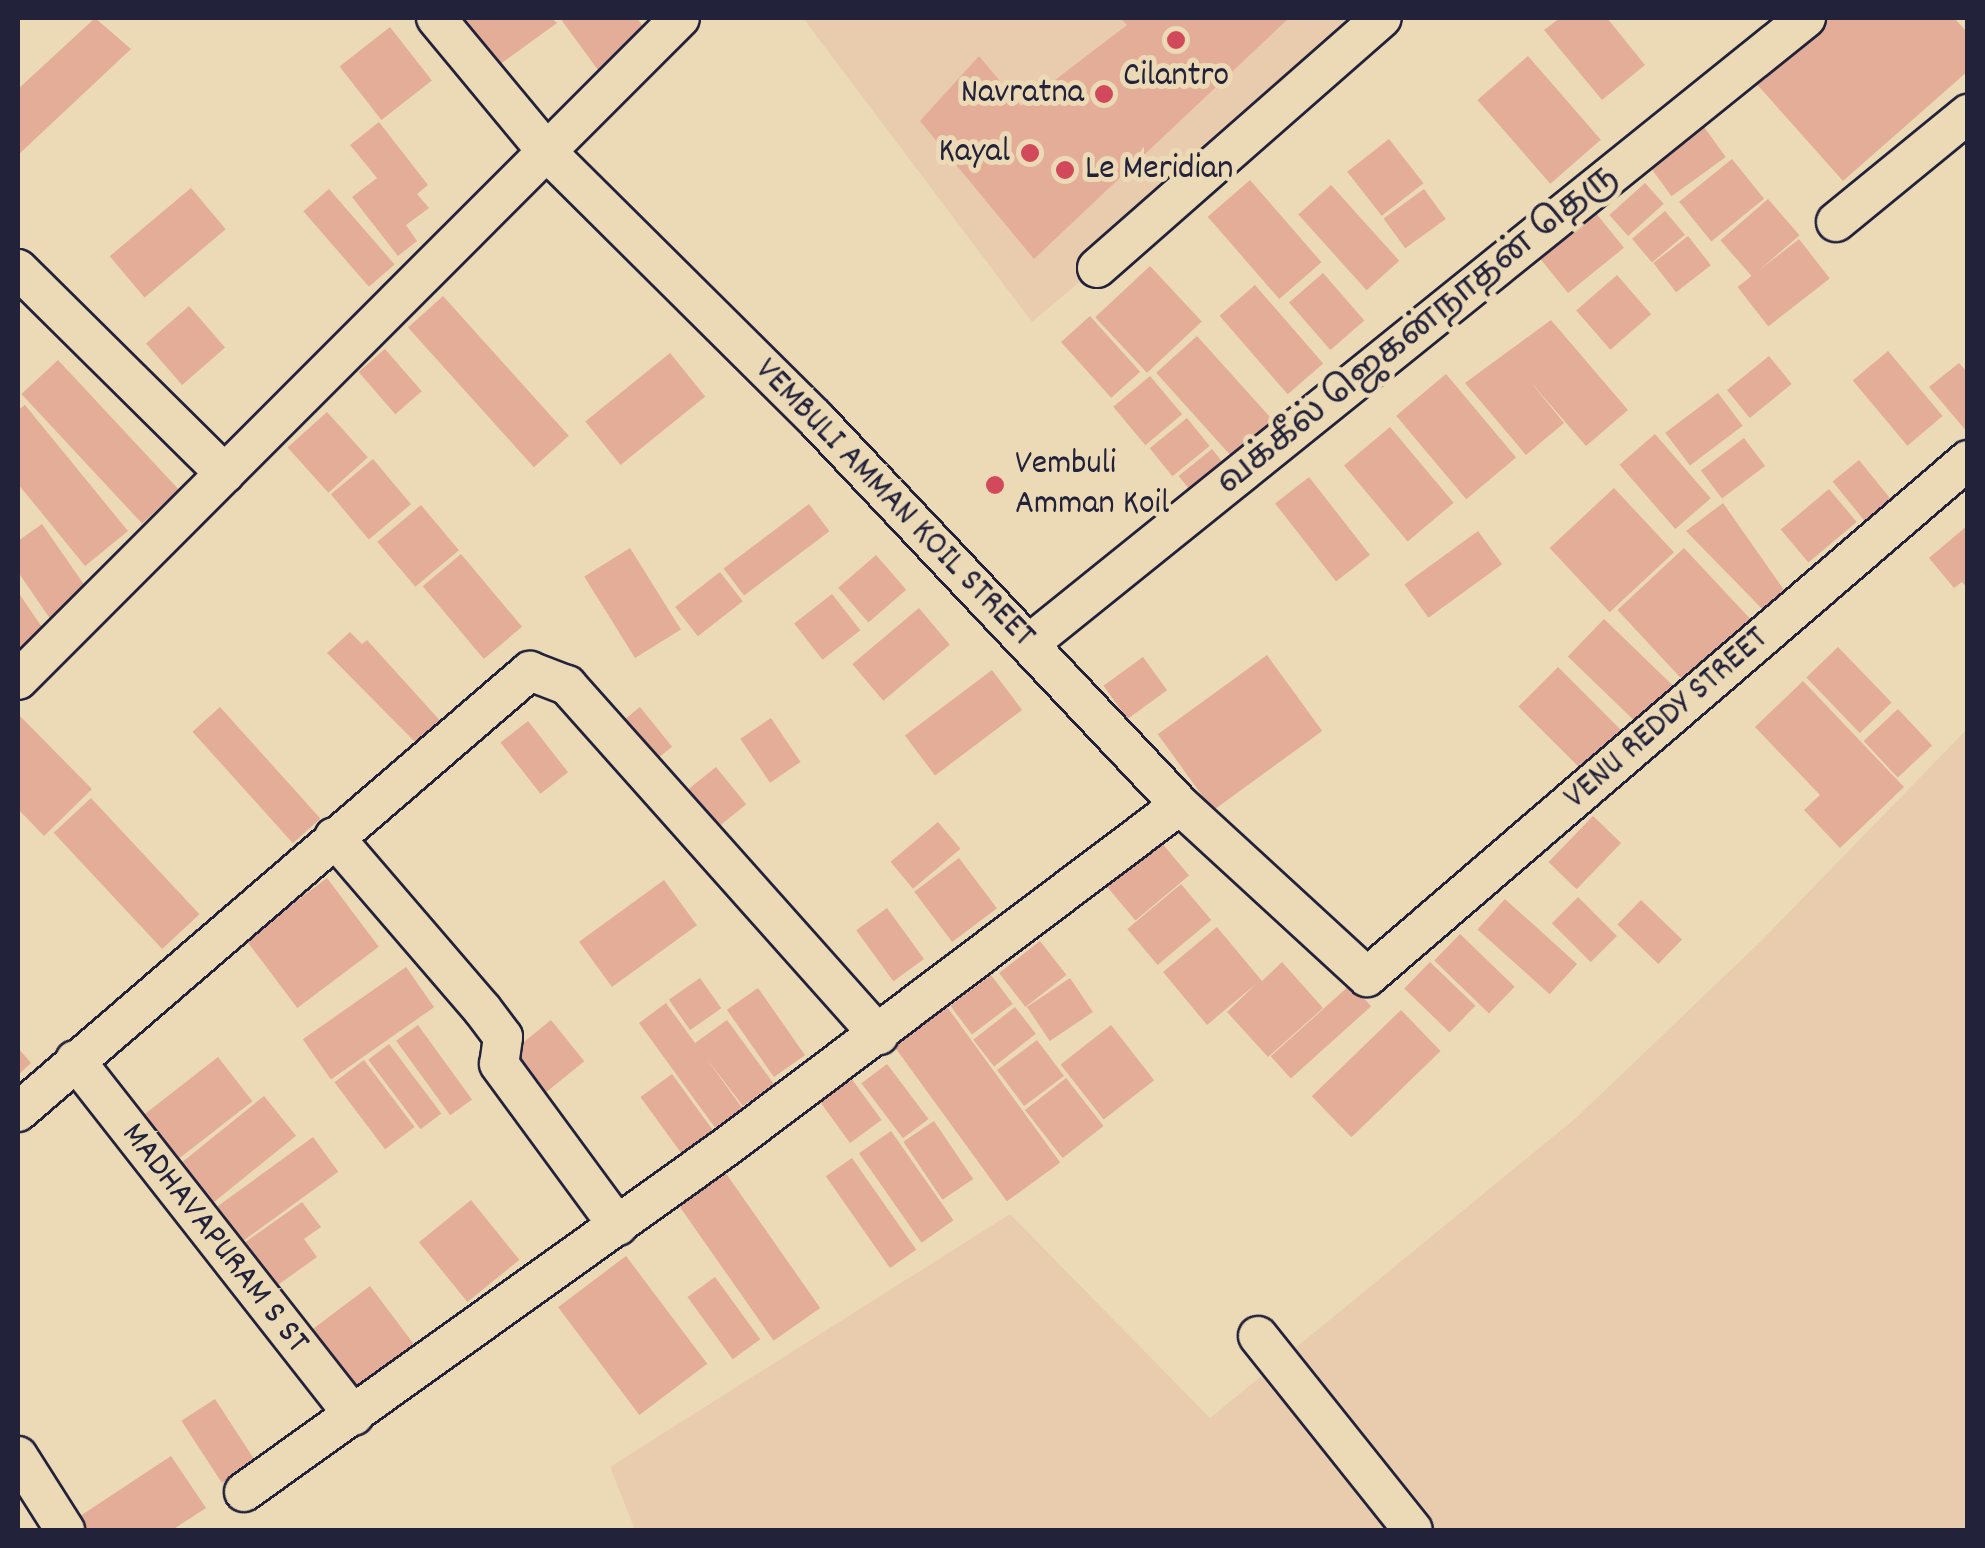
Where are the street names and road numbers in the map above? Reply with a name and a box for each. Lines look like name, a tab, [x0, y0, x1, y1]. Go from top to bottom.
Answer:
street label: வக்கீல் ஜெகன்நாதன் தெரு	[1209, 156, 1627, 506]
street label: VEMBULI AMMAN KOIL STREET	[745, 351, 1043, 657]
street label: VENU REDDY STREET	[1556, 619, 1778, 819]
street label: MADHAVAPURAM S ST	[111, 1115, 317, 1363]

